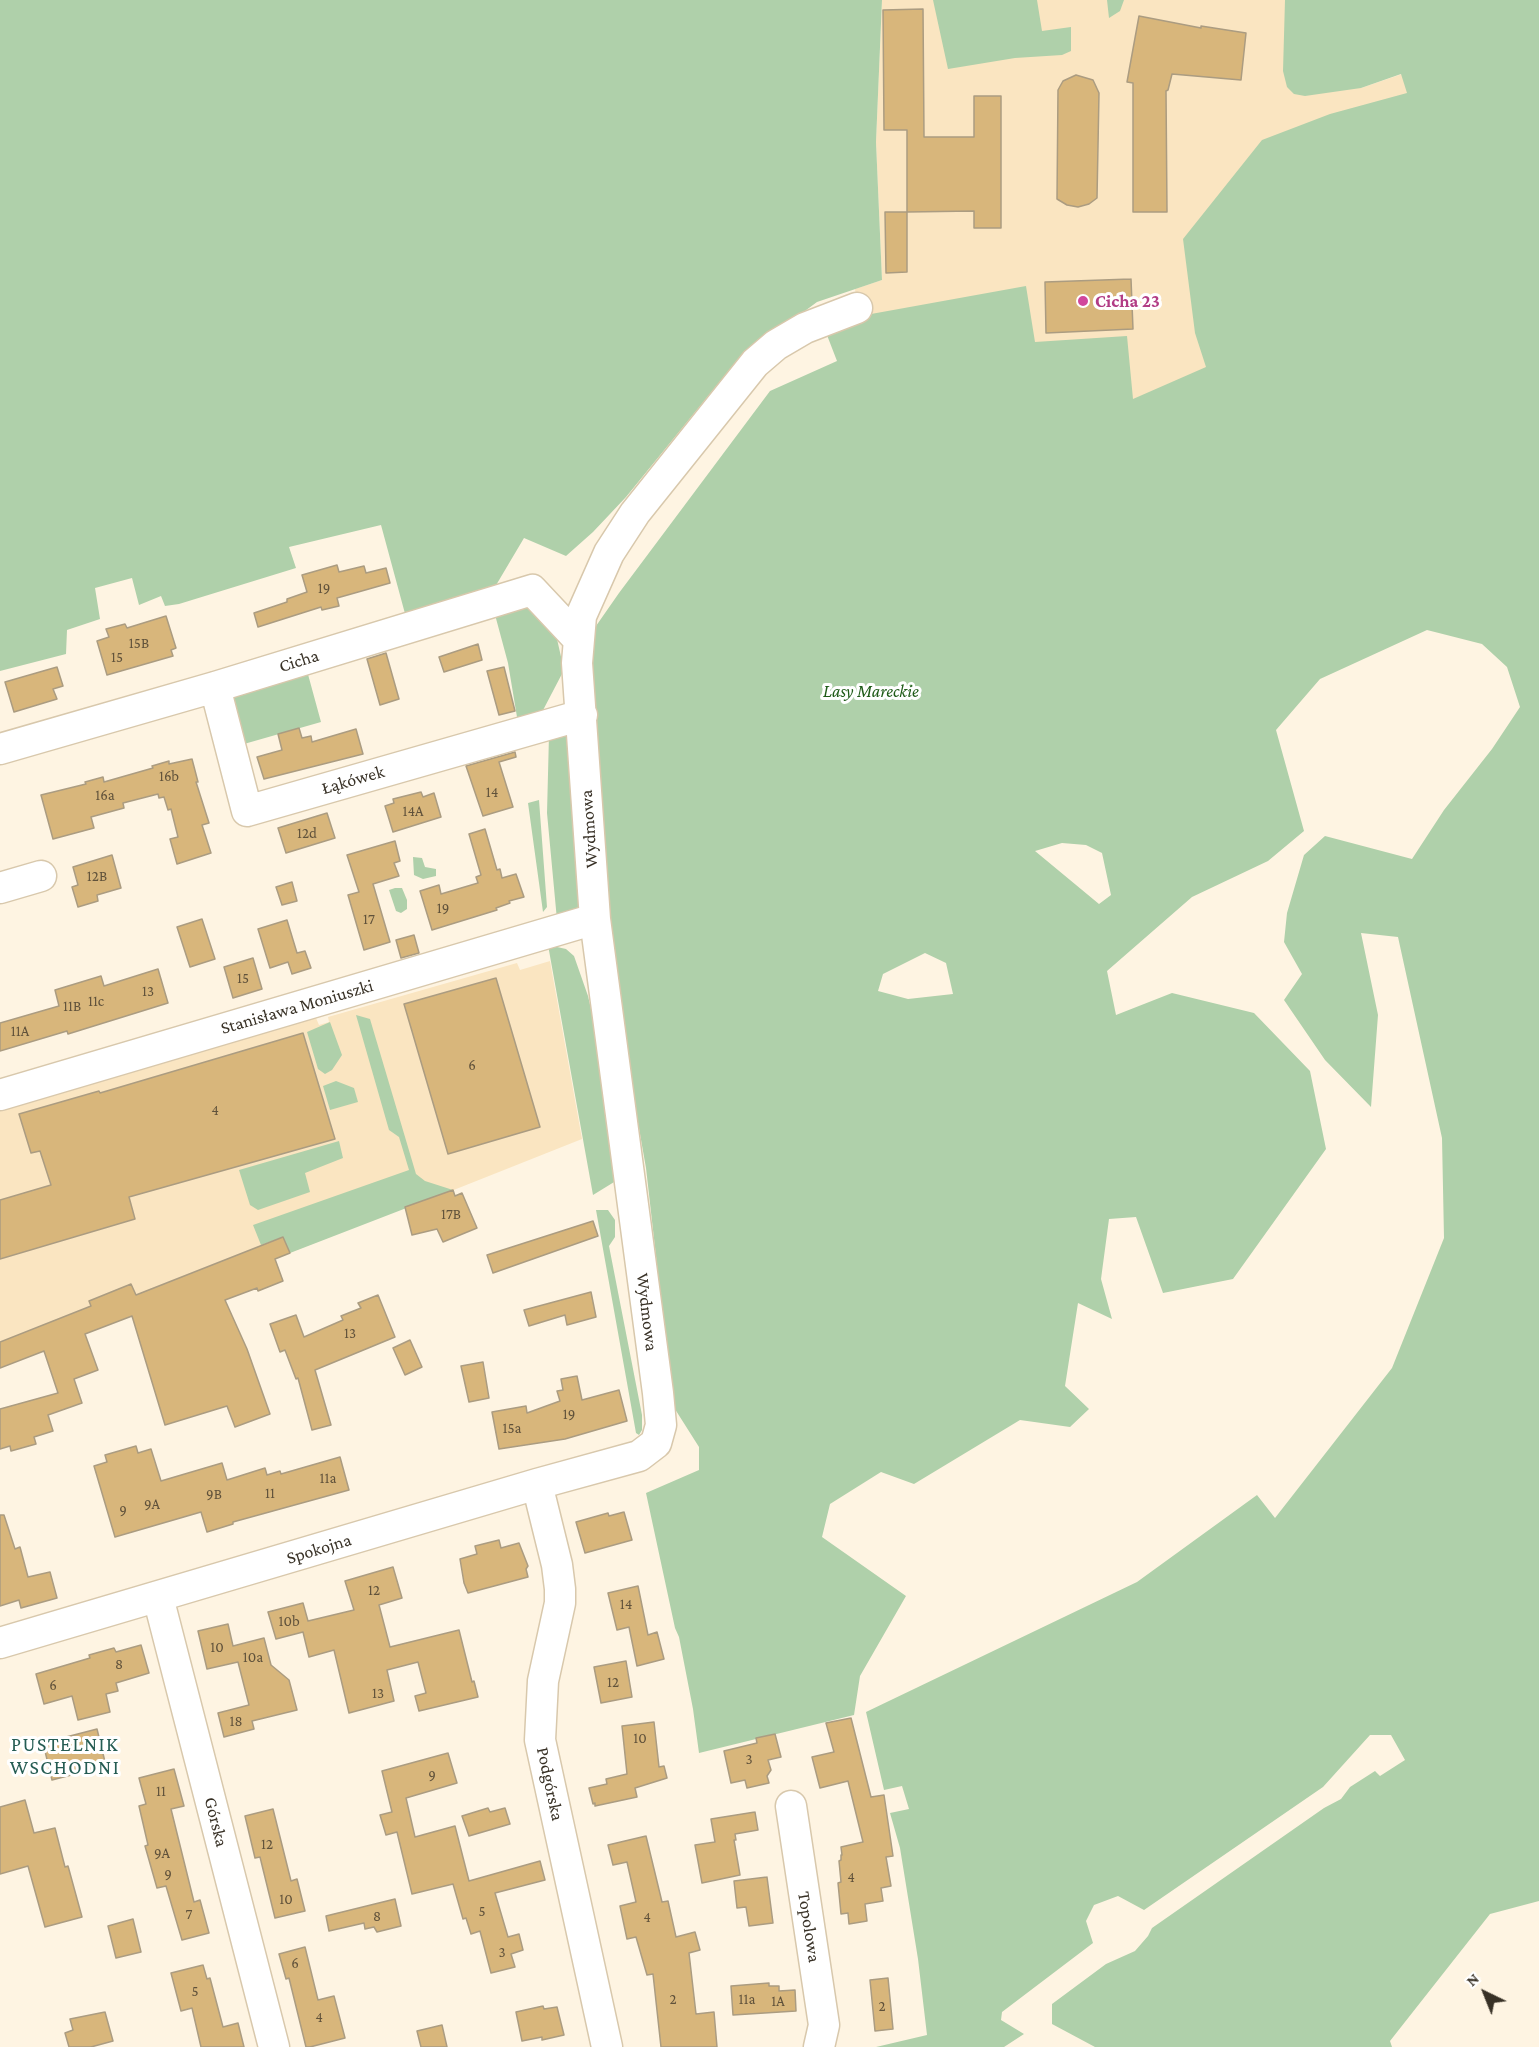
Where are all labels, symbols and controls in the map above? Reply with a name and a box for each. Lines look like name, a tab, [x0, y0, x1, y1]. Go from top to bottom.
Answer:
place label: Cicha 23	[1095, 290, 1160, 312]
marker: Cicha 23	[1076, 294, 1090, 308]
house number: 19	[318, 579, 330, 597]
house number: 15B	[129, 634, 149, 652]
street label: Cicha	[276, 645, 322, 677]
house number: 15	[111, 648, 123, 666]
park label: Lasy Mareckie	[823, 680, 919, 702]
street label: Łąkówek	[319, 761, 387, 799]
house number: 16b	[159, 767, 179, 785]
house number: 14	[486, 783, 498, 801]
house number: 16a	[95, 786, 115, 804]
street label: Wydmowa	[575, 789, 603, 869]
house number: 14A	[402, 802, 424, 820]
house number: 12d	[297, 824, 317, 842]
house number: 12B	[87, 867, 107, 885]
house number: 19	[437, 899, 449, 917]
house number: 17	[363, 910, 375, 928]
house number: 15	[237, 969, 249, 987]
street label: Stanisława Moniuszki	[218, 975, 376, 1039]
house number: 13	[142, 982, 154, 1000]
house number: 11c	[88, 992, 104, 1010]
house number: 11B	[63, 997, 81, 1015]
house number: 11A	[11, 1022, 29, 1040]
house number: 6	[468, 1056, 476, 1074]
house number: 4	[211, 1101, 219, 1119]
house number: 17B	[441, 1205, 461, 1223]
street label: Wydmowa	[631, 1272, 663, 1352]
house number: 13	[344, 1324, 356, 1342]
house number: 19	[563, 1405, 575, 1423]
house number: 15a	[503, 1419, 521, 1437]
house number: 11a	[320, 1469, 336, 1487]
house number: 11	[265, 1484, 275, 1502]
house number: 9B	[206, 1485, 222, 1503]
house number: 9A	[144, 1495, 160, 1513]
house number: 9	[119, 1501, 127, 1519]
street label: Spokojna	[284, 1529, 354, 1569]
house number: 12	[368, 1581, 380, 1599]
house number: 14	[620, 1595, 632, 1613]
house number: 10b	[278, 1612, 300, 1630]
house number: 10	[210, 1638, 224, 1656]
house number: 10a	[243, 1648, 263, 1666]
house number: 8	[115, 1655, 123, 1673]
house number: 12	[607, 1673, 619, 1691]
house number: 6	[49, 1676, 57, 1694]
house number: 13	[372, 1684, 384, 1702]
house number: 18	[229, 1712, 243, 1730]
house number: 10	[633, 1729, 647, 1747]
district label: PUSTELNIK WSCHODNI	[10, 1733, 120, 1780]
street label: Podgórska	[532, 1745, 568, 1823]
house number: 3	[745, 1750, 753, 1768]
house number: 9	[428, 1766, 436, 1784]
house number: 11	[156, 1782, 166, 1800]
street label: Górska	[199, 1795, 233, 1849]
house number: 12	[261, 1835, 273, 1853]
house number: 9A	[154, 1844, 170, 1862]
house number: 9	[164, 1865, 172, 1883]
house number: 4	[847, 1868, 855, 1886]
house number: 10	[279, 1890, 293, 1908]
street label: Topolowa	[793, 1890, 825, 1964]
house number: 5	[478, 1902, 486, 1920]
house number: 7	[186, 1905, 192, 1923]
house number: 8	[373, 1907, 381, 1925]
house number: 4	[643, 1908, 651, 1926]
house number: 3	[498, 1943, 506, 1961]
house number: 6	[291, 1954, 299, 1972]
north arrow	[1455, 1963, 1515, 2023]
text: N	[1463, 1970, 1482, 1989]
house number: 5	[191, 1982, 199, 2000]
house number: 2	[669, 1990, 677, 2008]
house number: 11a	[739, 1990, 755, 2008]
house number: 1A	[771, 1992, 785, 2010]
house number: 2	[878, 1997, 886, 2015]
house number: 4	[315, 2008, 323, 2026]

